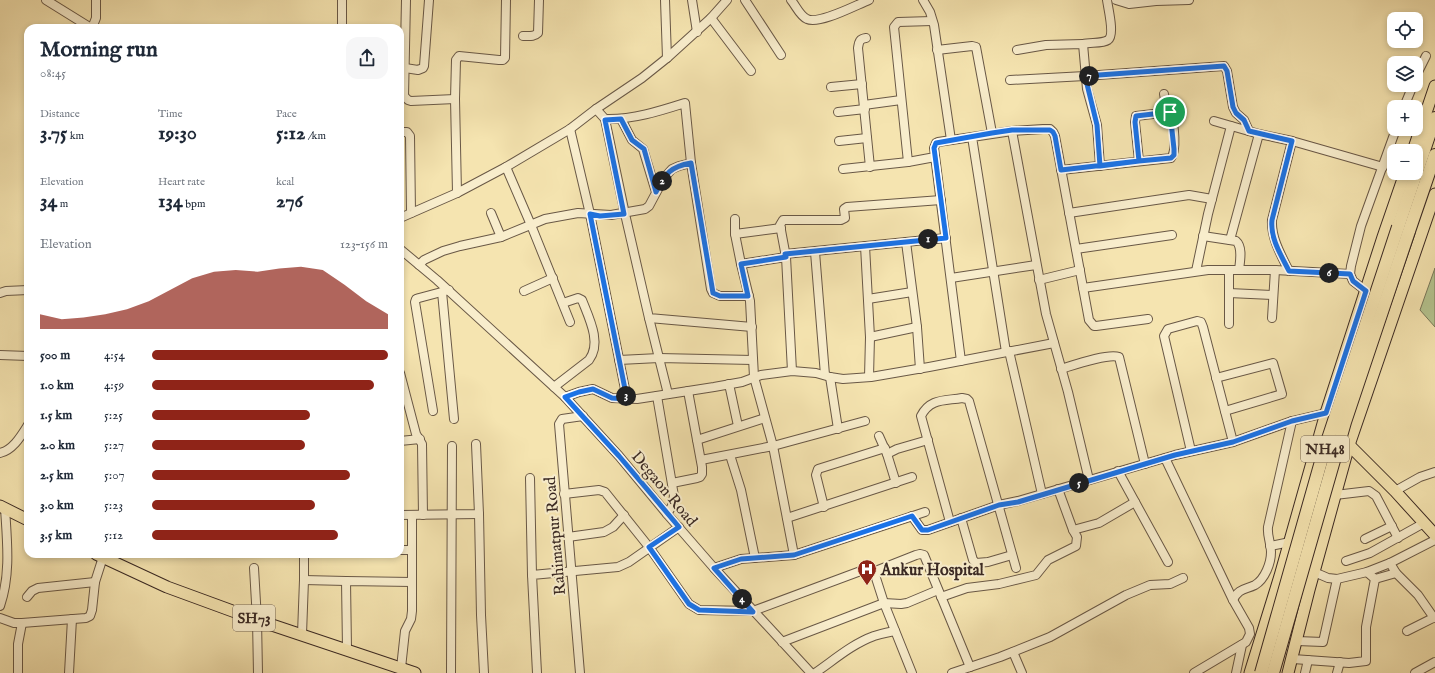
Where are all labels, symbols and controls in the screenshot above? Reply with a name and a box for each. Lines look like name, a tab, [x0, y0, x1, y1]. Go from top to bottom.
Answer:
map controls	[1387, 12, 1423, 180]
button: locate	[1387, 12, 1423, 48]
text: Morning run	[40, 36, 158, 64]
button: share	[346, 37, 388, 79]
button: layers	[1387, 56, 1423, 92]
text: 08:45	[40, 65, 66, 82]
pin: 7	[1079, 66, 1099, 86]
text: 7	[1086, 69, 1092, 83]
pin	[1153, 95, 1187, 129]
button: +	[1387, 100, 1423, 136]
icon: arrive	[1159, 101, 1181, 123]
text: Distance	[40, 107, 80, 121]
text: Time	[158, 107, 182, 121]
text: Pace	[276, 107, 297, 121]
text: 3.75	[40, 121, 67, 146]
text: 19:30	[158, 121, 197, 146]
text: 5:12	[276, 121, 305, 146]
text: km	[67, 129, 84, 143]
text: /km	[305, 129, 326, 143]
button: −	[1387, 144, 1423, 180]
pin: 2	[652, 171, 672, 191]
text: 2	[659, 174, 665, 188]
text: Elevation	[40, 175, 84, 189]
text: Heart rate	[158, 175, 205, 189]
text: kcal	[276, 175, 294, 189]
text: 34	[40, 189, 57, 214]
text: 134	[158, 189, 183, 214]
text: 276	[276, 189, 303, 214]
text: m	[57, 197, 68, 211]
text: bpm	[183, 197, 205, 211]
pin: 1	[918, 229, 938, 249]
text: 1	[926, 232, 930, 246]
text: Elevation	[40, 236, 92, 253]
text: 123–156 m	[340, 236, 388, 253]
pin: 6	[1319, 263, 1339, 283]
text: 6	[1327, 266, 1331, 280]
text: 500 m	[40, 347, 70, 364]
text: 4:54	[104, 347, 125, 364]
text: 1.0 km	[40, 377, 74, 394]
text: 4:59	[104, 377, 124, 394]
pin: 3	[616, 386, 636, 406]
text: 3	[624, 389, 628, 403]
text: 1.5 km	[40, 407, 72, 424]
text: 5:25	[104, 407, 123, 424]
road number: NH48	[1301, 436, 1349, 462]
text: 2.0 km	[40, 437, 75, 454]
text: 5:27	[104, 437, 124, 454]
street label: Degaon Road	[626, 447, 701, 532]
text: 2.5 km	[40, 467, 73, 484]
text: 5:07	[104, 467, 125, 484]
pin: 5	[1069, 473, 1089, 493]
street label: Rahimatpur Road	[541, 475, 571, 596]
text: 5	[1077, 476, 1081, 490]
text: 3.0 km	[40, 497, 74, 514]
text: 5:23	[104, 497, 123, 514]
text: 3.5 km	[40, 527, 72, 544]
text: 5:12	[104, 527, 123, 544]
hospital icon: Ankur Hospital	[856, 558, 878, 586]
place label: Ankur Hospital	[880, 561, 985, 581]
pin: 4	[732, 589, 752, 609]
text: 4	[739, 592, 745, 606]
road number: SH73	[233, 605, 275, 631]

